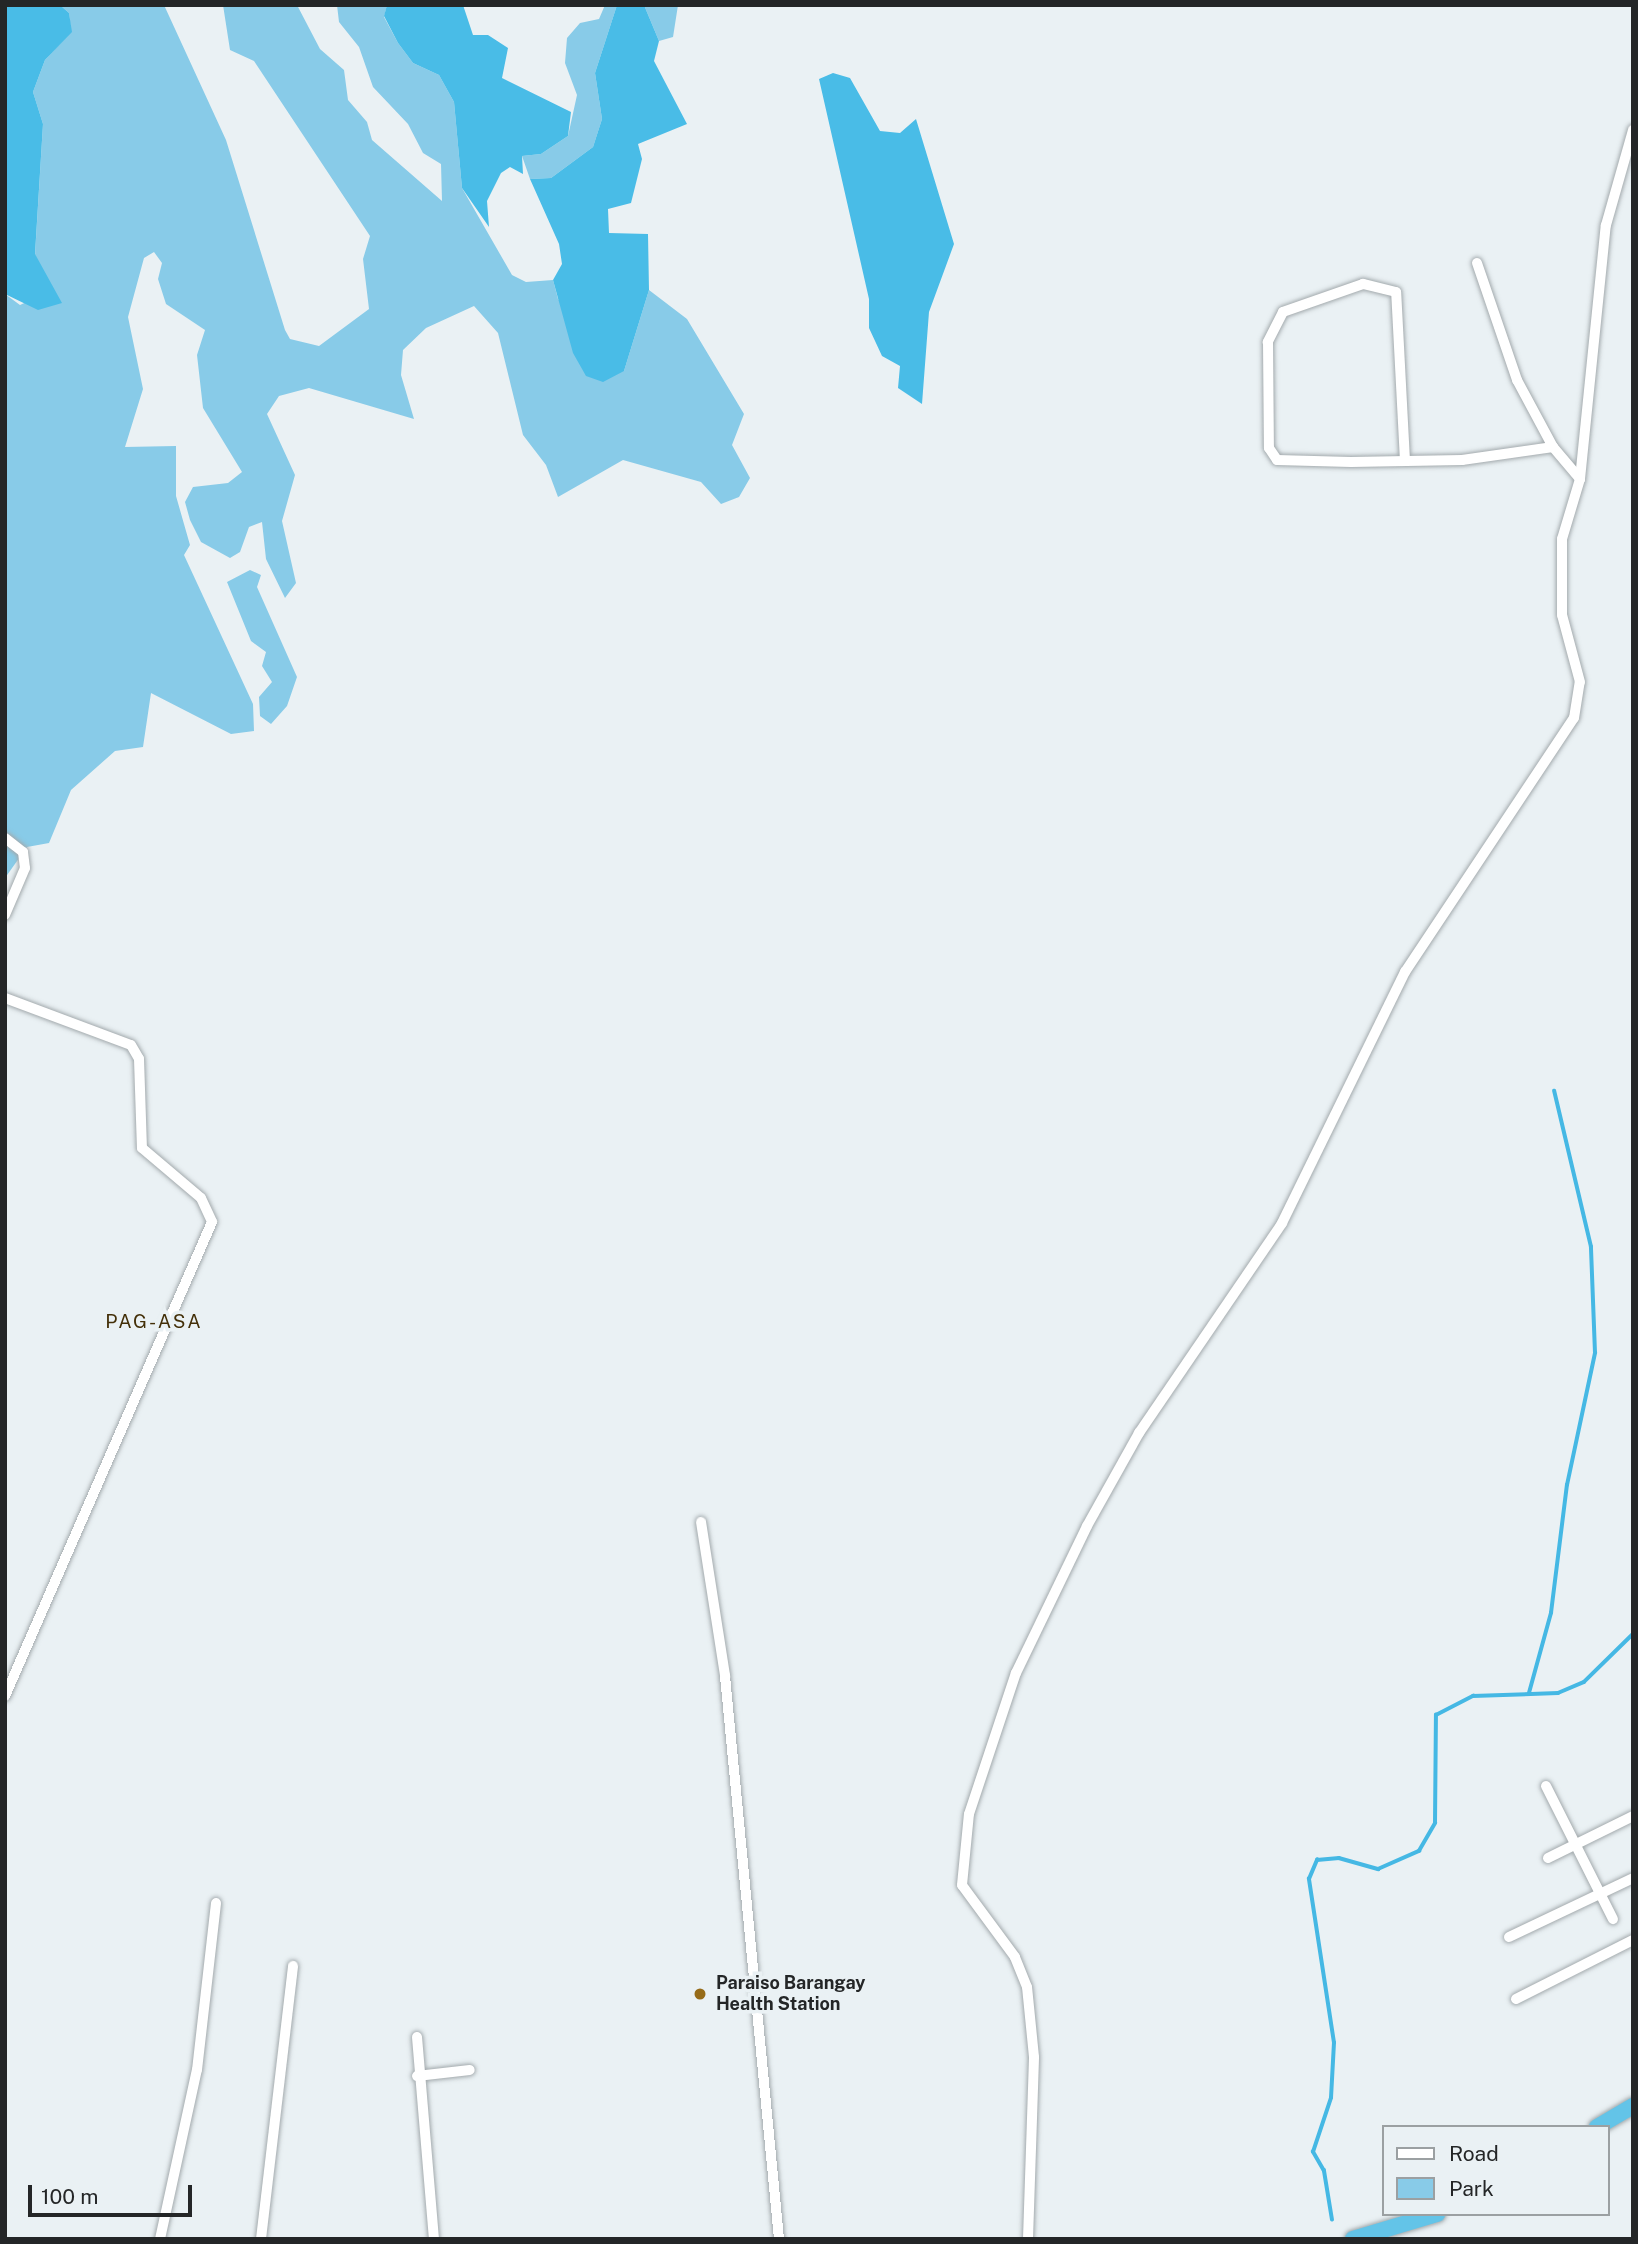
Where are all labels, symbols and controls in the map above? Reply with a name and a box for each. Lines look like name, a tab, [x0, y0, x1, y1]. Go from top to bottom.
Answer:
district label: PAG-ASA	[106, 1311, 202, 1333]
place label: Paraiso Barangay Health Station	[716, 1973, 865, 2016]
marker: Paraiso Barangay Health Station	[690, 1984, 710, 2004]
legend	[1382, 2125, 1610, 2216]
text: Road	[1449, 2141, 1499, 2166]
scale bar	[32, 2170, 196, 2214]
text: Park	[1449, 2176, 1494, 2201]
text: 100 m	[41, 2184, 98, 2209]

